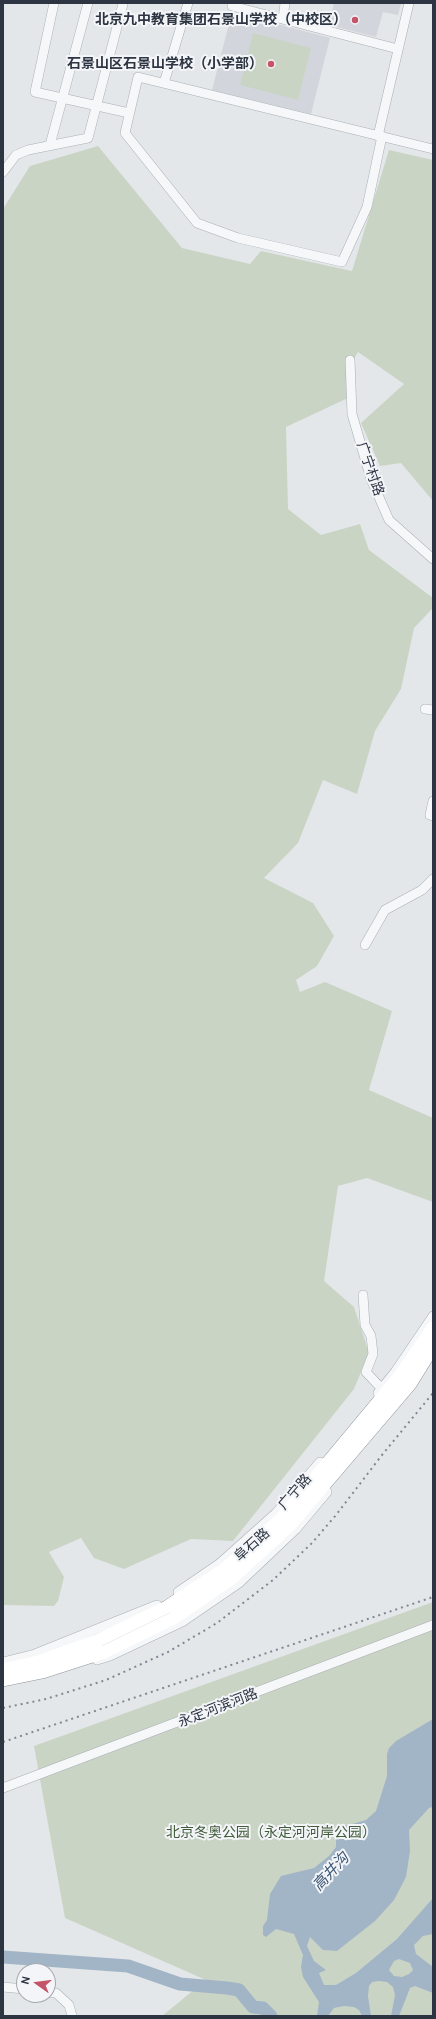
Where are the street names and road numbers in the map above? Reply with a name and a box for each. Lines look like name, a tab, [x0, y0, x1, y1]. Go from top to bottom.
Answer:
street label: 广宁村路	[353, 440, 387, 498]
street label: 广宁路	[275, 1471, 315, 1513]
street label: 阜石路	[231, 1525, 273, 1565]
street label: 永定河滨河路	[176, 1685, 260, 1731]

